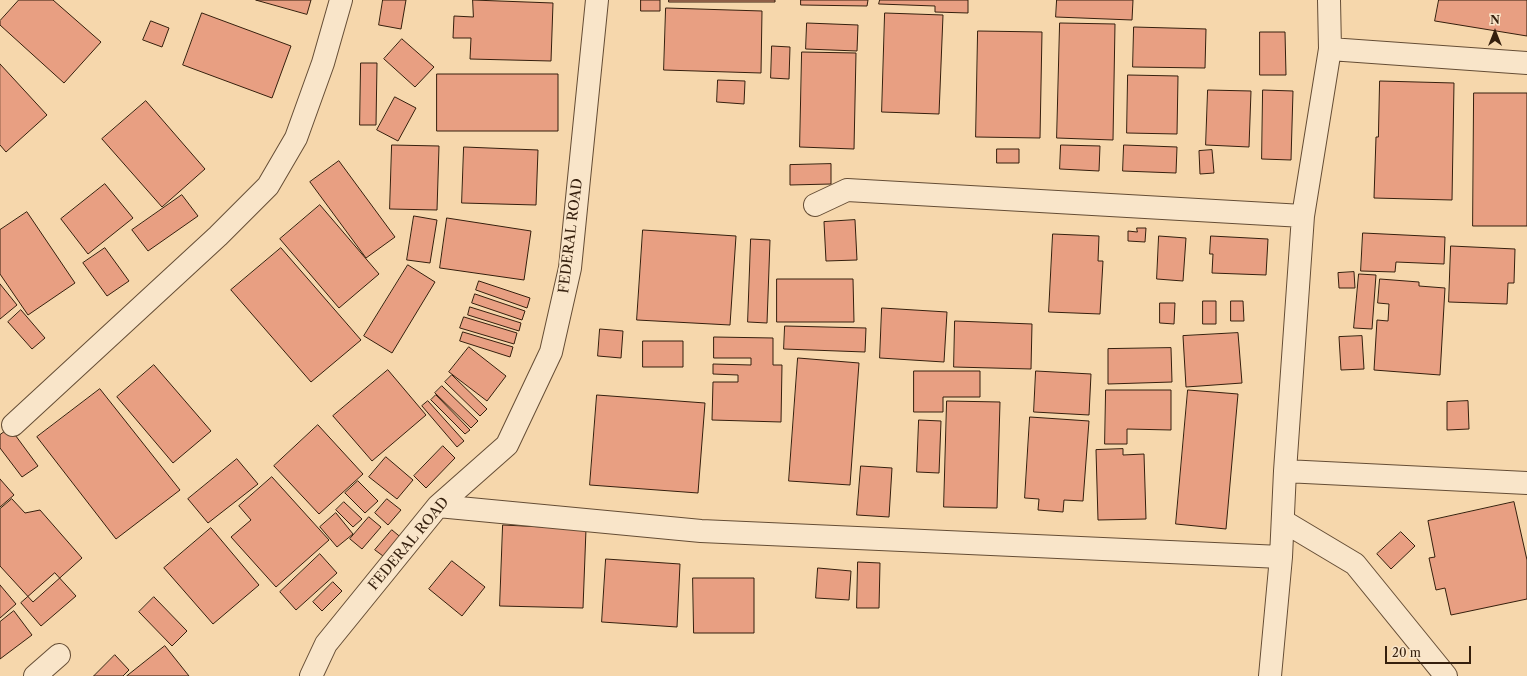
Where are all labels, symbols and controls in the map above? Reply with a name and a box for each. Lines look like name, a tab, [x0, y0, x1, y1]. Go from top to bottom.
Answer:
north arrow	[1475, 12, 1515, 52]
text: N	[1490, 13, 1500, 27]
street label: FEDERAL ROAD	[556, 177, 586, 295]
street label: FEDERAL ROAD	[365, 494, 453, 594]
scale bar	[1387, 638, 1473, 664]
text: 20 m	[1392, 645, 1421, 660]

